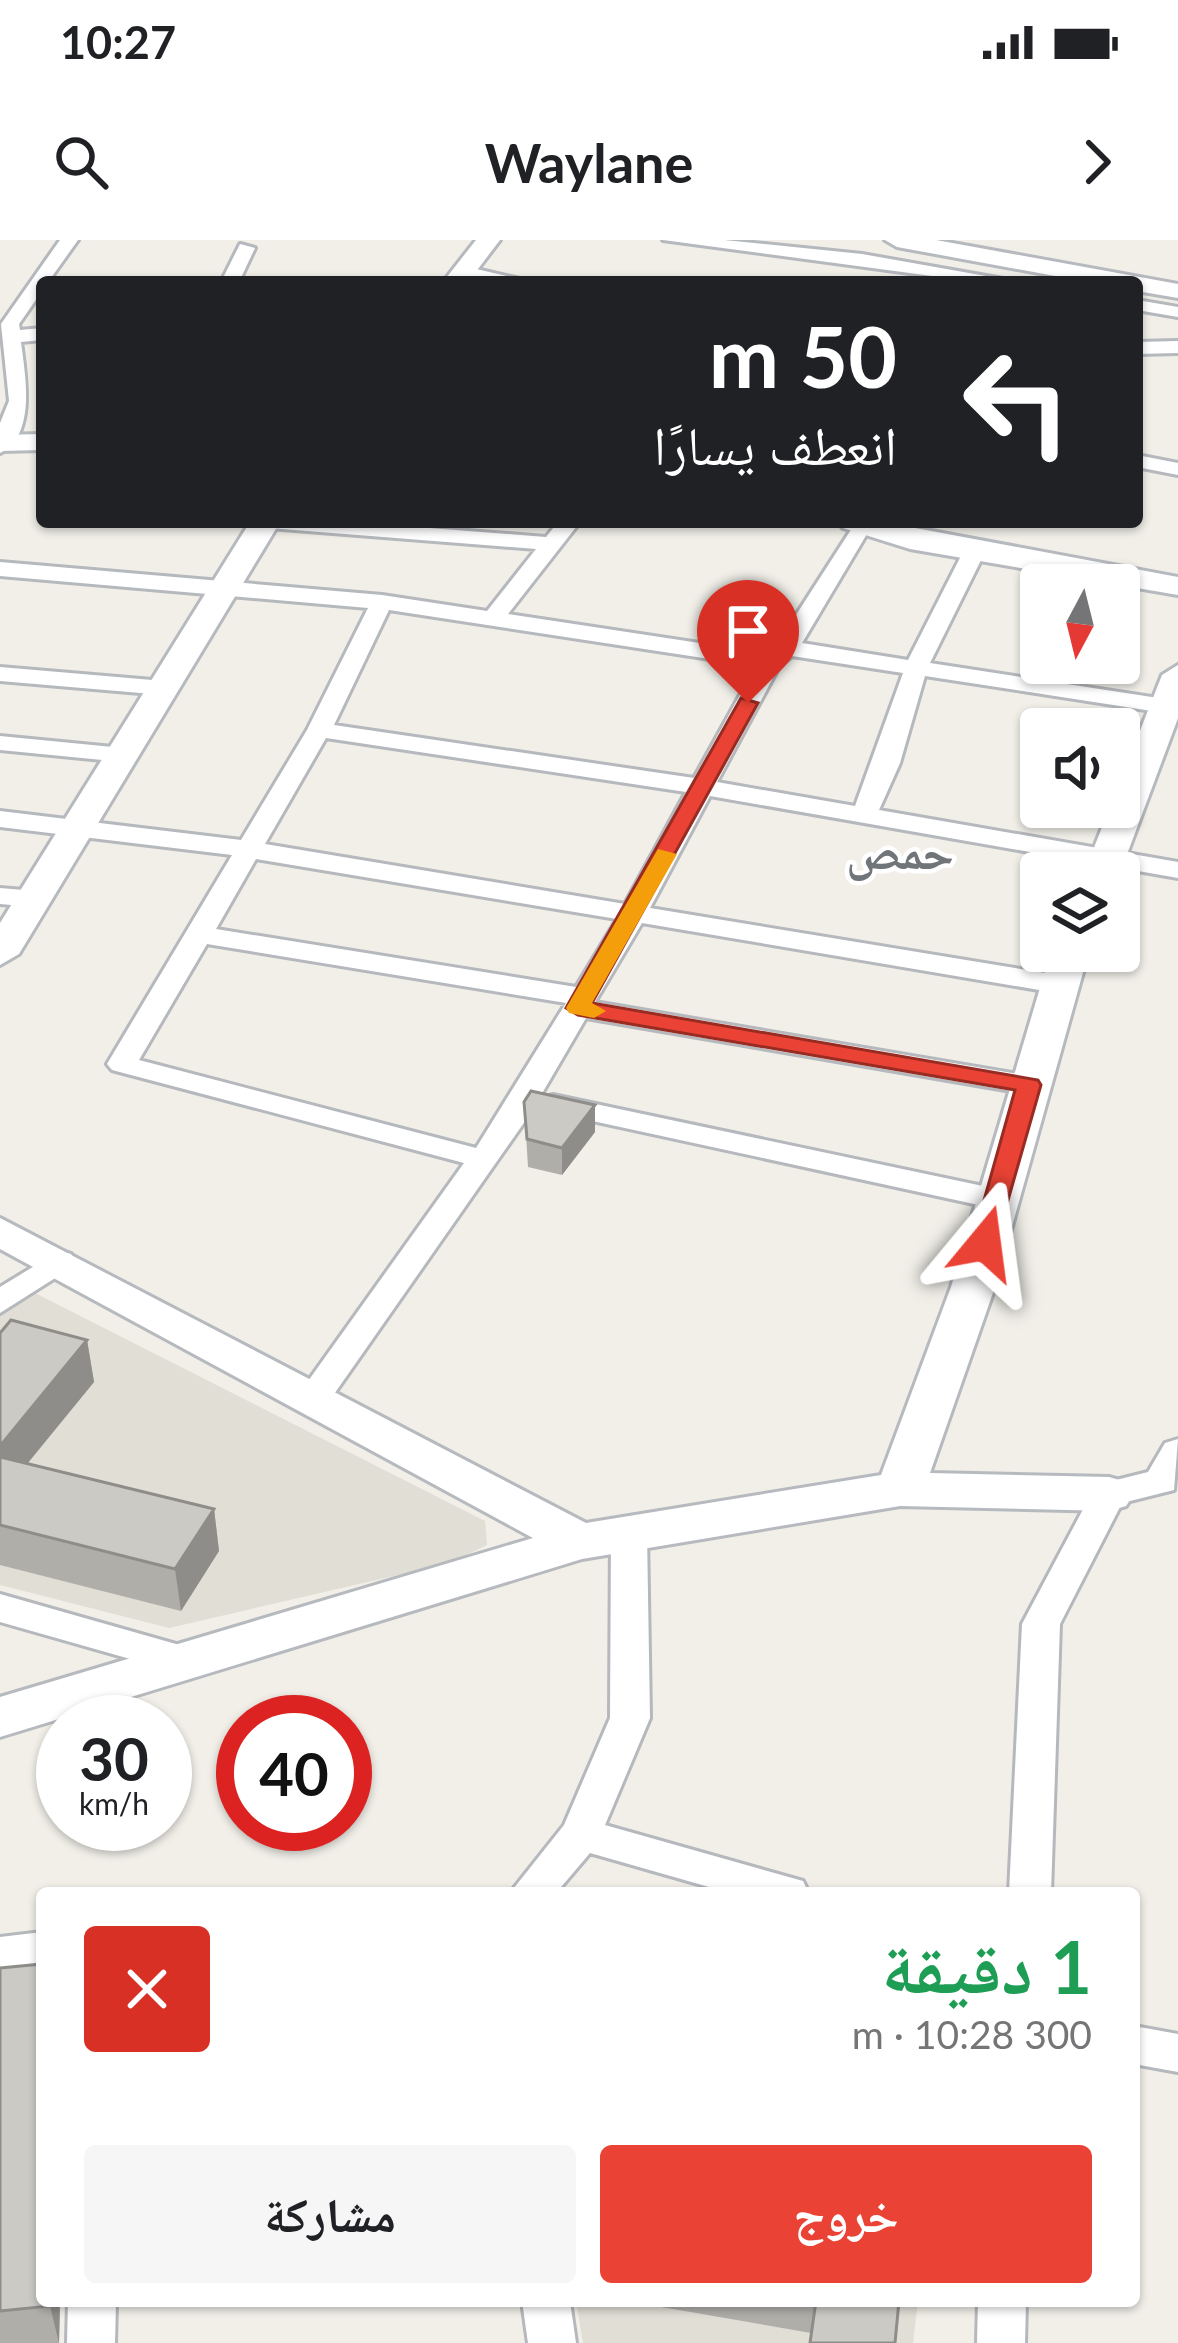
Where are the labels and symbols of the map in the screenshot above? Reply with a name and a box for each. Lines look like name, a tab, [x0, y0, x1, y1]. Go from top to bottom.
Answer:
north arrow	[1020, 564, 1140, 684]
pin	[697, 580, 799, 703]
district label: حمص	[846, 822, 954, 881]
position arrow	[922, 1180, 1048, 1306]
speed limit sign: 40	[216, 1695, 372, 1851]

